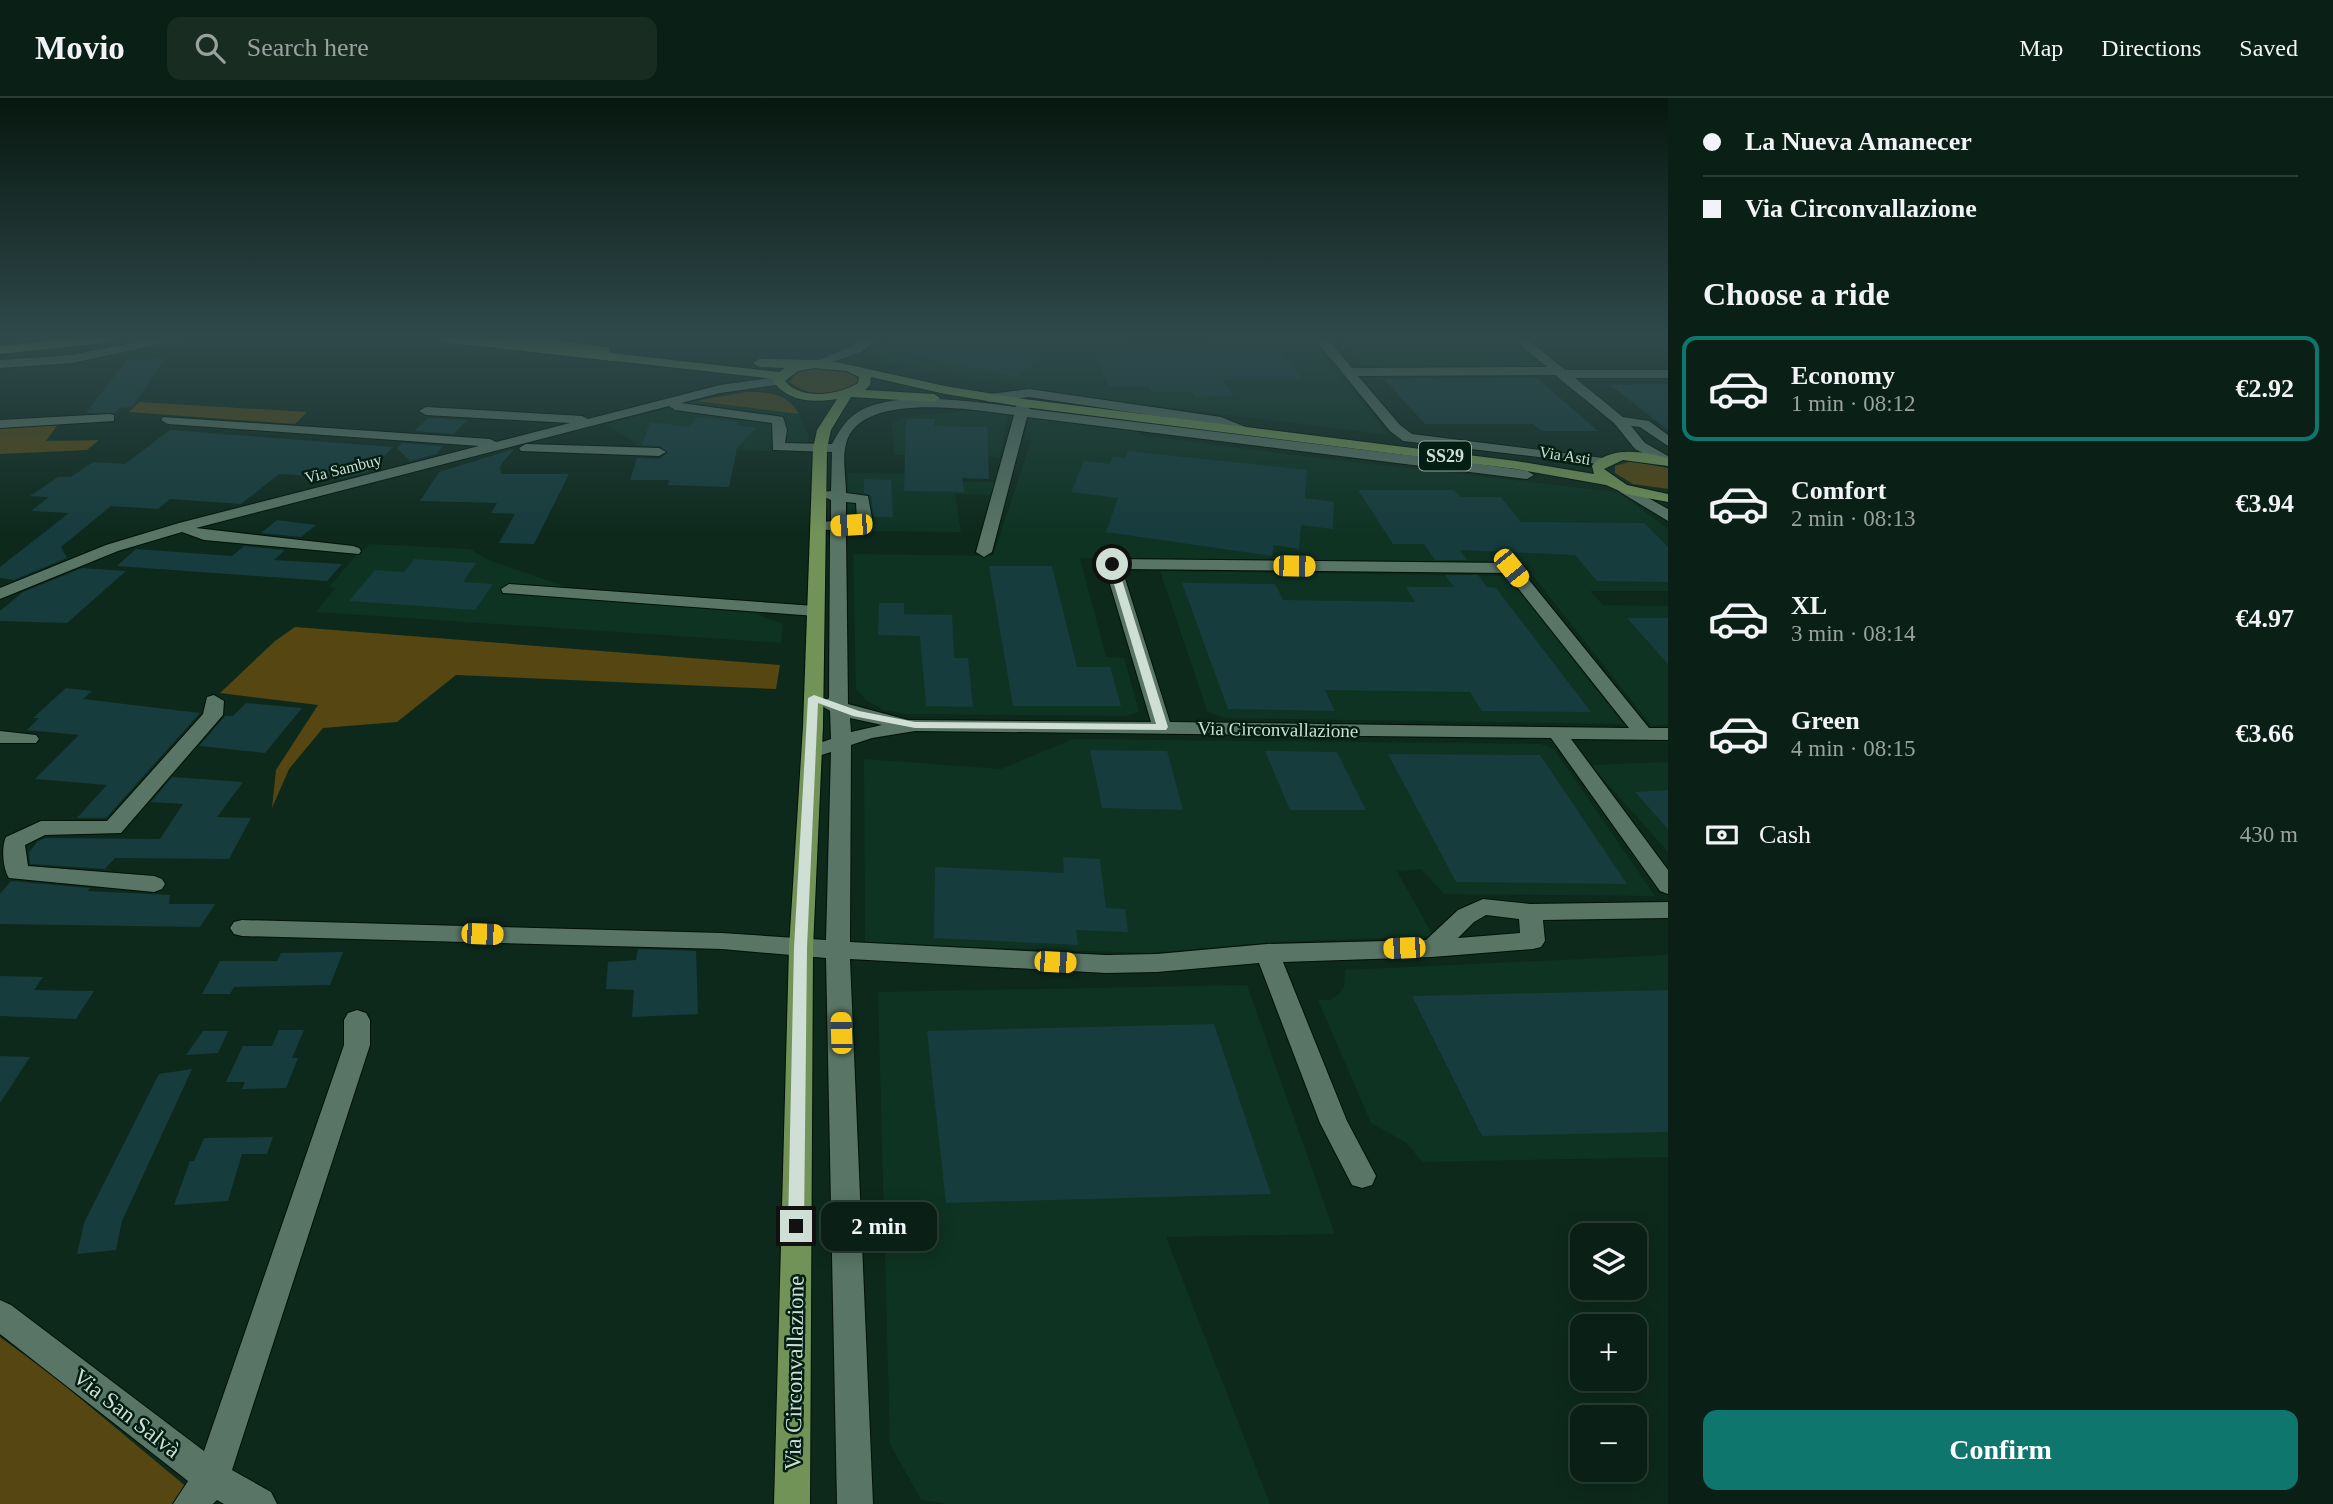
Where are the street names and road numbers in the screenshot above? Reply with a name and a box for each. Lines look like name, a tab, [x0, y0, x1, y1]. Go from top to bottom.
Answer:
road number: SS29	[1419, 442, 1471, 470]
street label: Via Asti	[1538, 443, 1592, 468]
street label: Via Sambuy	[303, 451, 384, 487]
street label: Via Circonvallazione	[1197, 718, 1359, 741]
street label: Via Circonvallazione	[780, 1275, 809, 1471]
street label: Via San Salvà	[68, 1364, 185, 1463]

